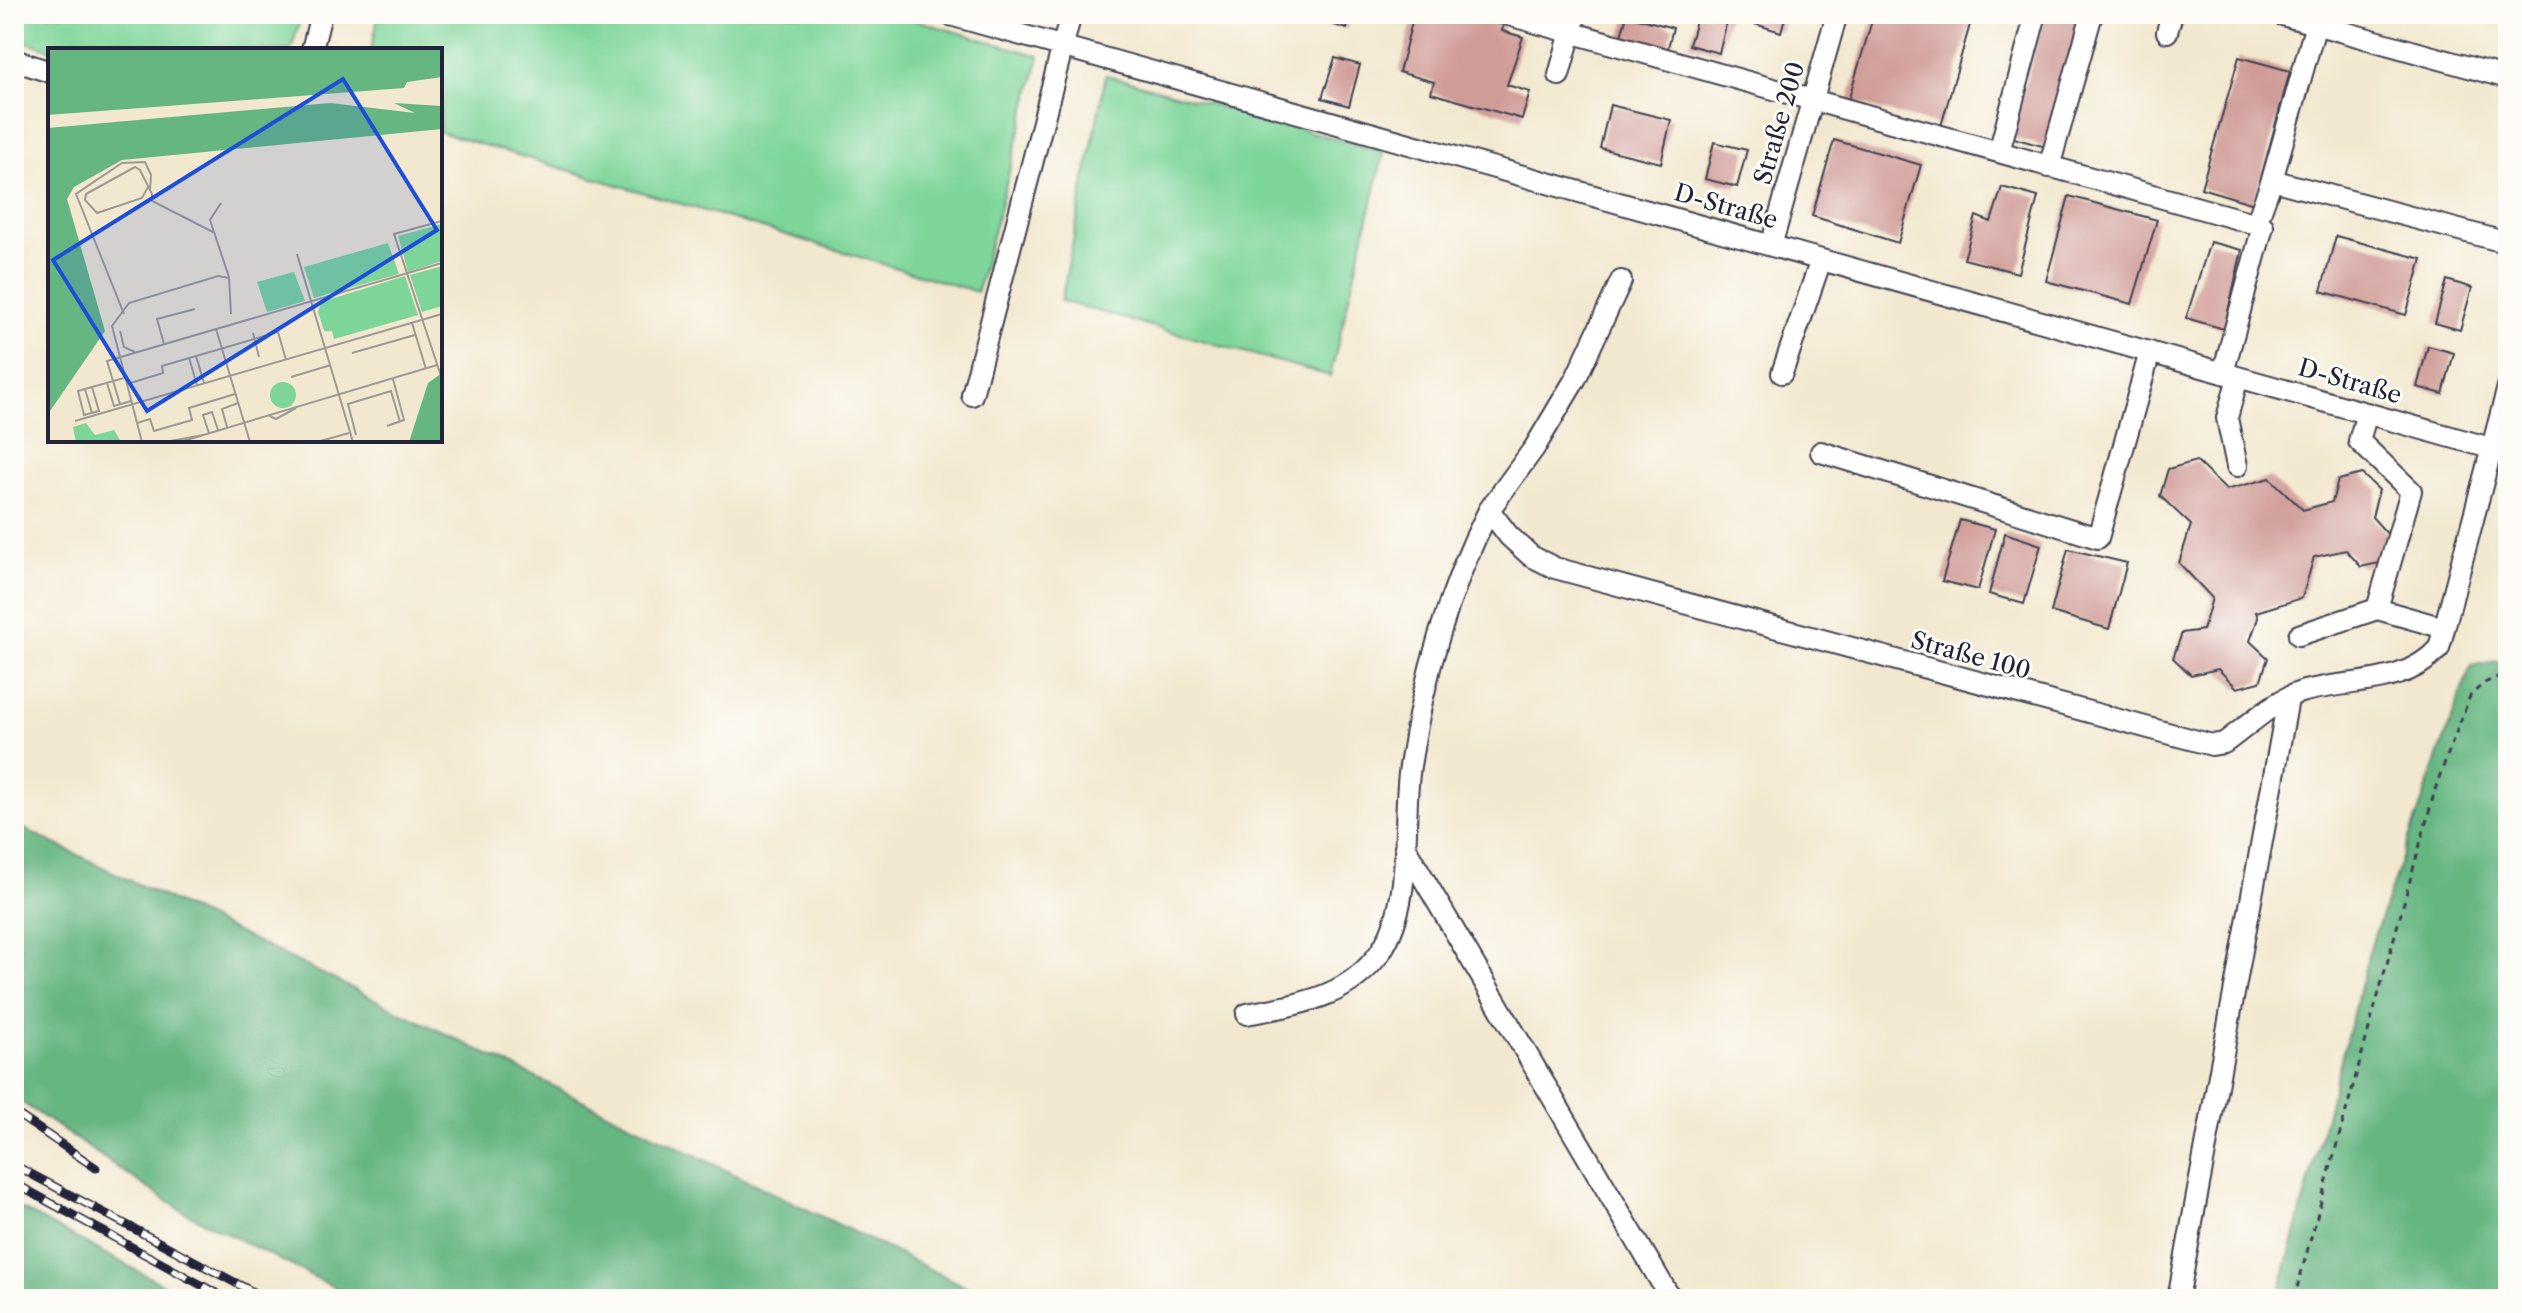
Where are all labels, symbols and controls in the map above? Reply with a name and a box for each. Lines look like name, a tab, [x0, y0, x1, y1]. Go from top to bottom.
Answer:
inset map	[48, 48, 442, 442]
street label: Straße 200	[1748, 58, 1810, 188]
street label: D-Straße	[1671, 177, 1781, 235]
street label: D-Straße	[2295, 352, 2405, 410]
street label: Straße 100	[1908, 625, 2034, 685]

